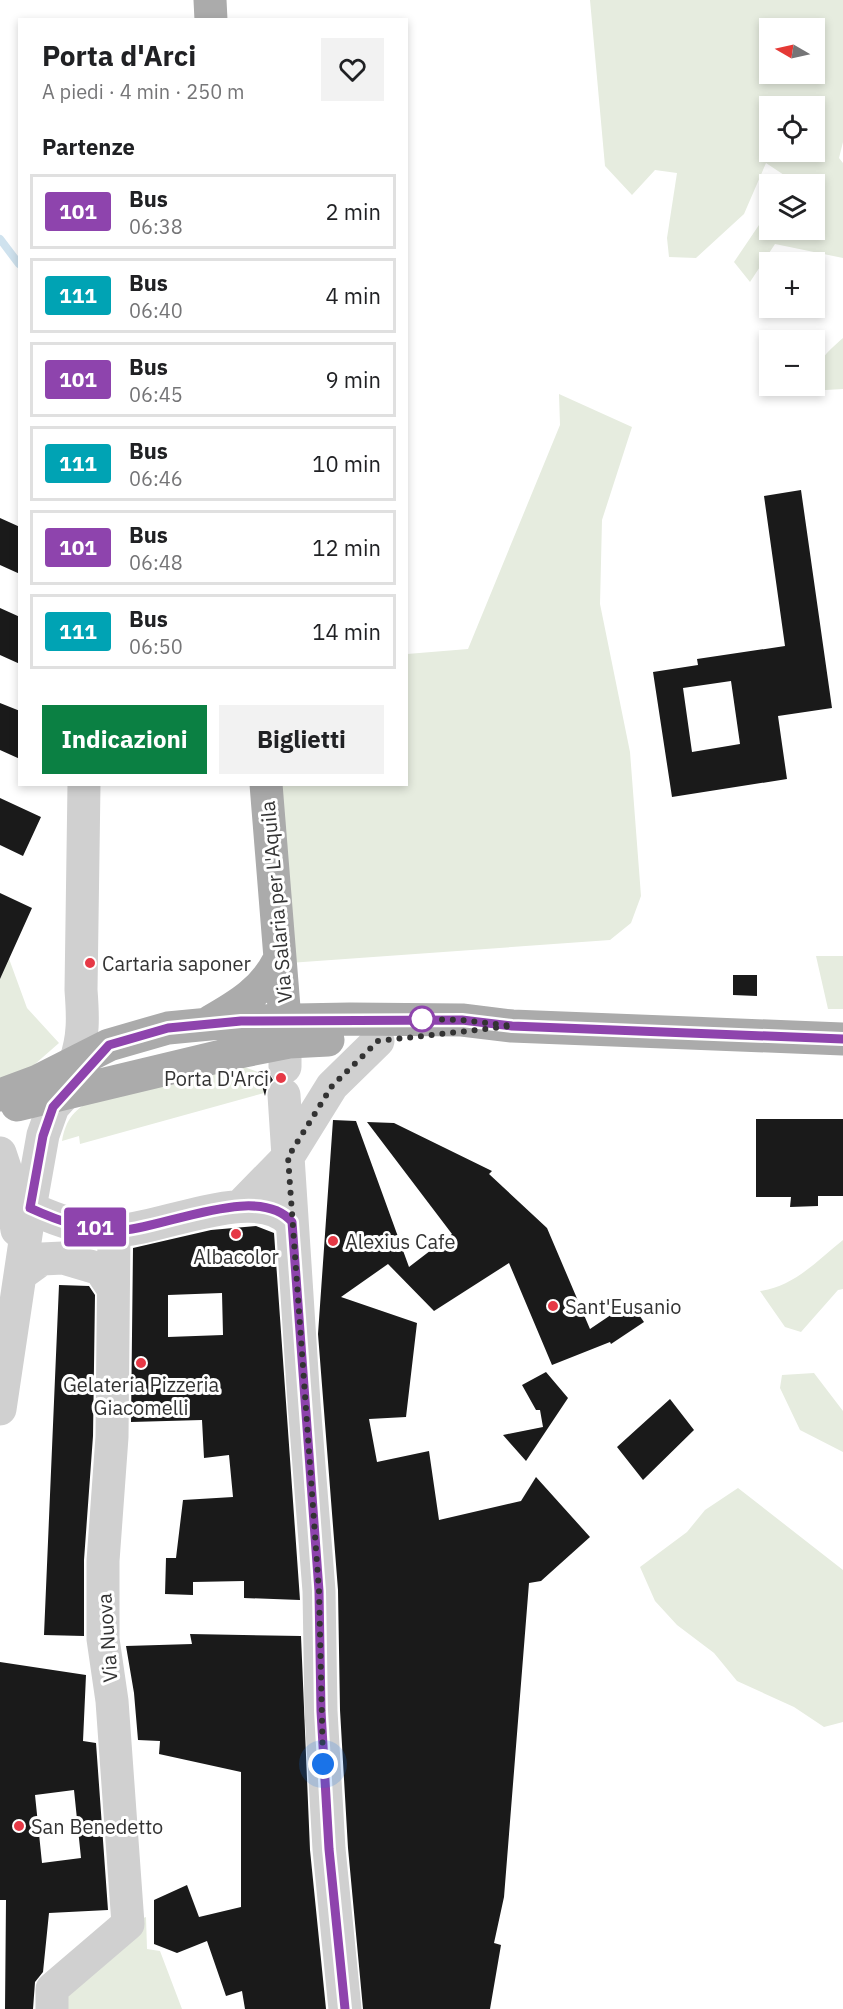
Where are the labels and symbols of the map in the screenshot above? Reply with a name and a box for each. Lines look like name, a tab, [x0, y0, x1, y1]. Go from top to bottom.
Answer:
north arrow	[759, 18, 825, 84]
street label: Via Salaria per L'Aquila	[254, 800, 298, 1004]
place label: Cartaria saponer	[102, 950, 251, 977]
marker: Cartaria saponer	[83, 956, 97, 970]
unlabelled marker	[409, 1006, 435, 1032]
place label: Porta D'Arci	[164, 1065, 269, 1092]
marker: Porta D'Arci	[274, 1071, 288, 1085]
line badge: 101	[60, 1208, 130, 1246]
marker: Albacolor	[229, 1227, 243, 1241]
place label: Alexius Cafe	[345, 1228, 455, 1255]
marker: Alexius Cafe	[326, 1234, 340, 1248]
place label: Albacolor	[193, 1243, 279, 1270]
place label: Sant'Eusanio	[565, 1293, 682, 1320]
marker: Sant'Eusanio	[546, 1299, 560, 1313]
marker: Gelateria Pizzeria Giacomelli	[134, 1356, 148, 1370]
place label: Gelateria Pizzeria Giacomelli	[63, 1371, 219, 1421]
street label: Via Nuova	[90, 1592, 124, 1684]
your location	[308, 1749, 338, 1779]
place label: San Benedetto	[31, 1813, 163, 1840]
marker: San Benedetto	[12, 1819, 26, 1833]

